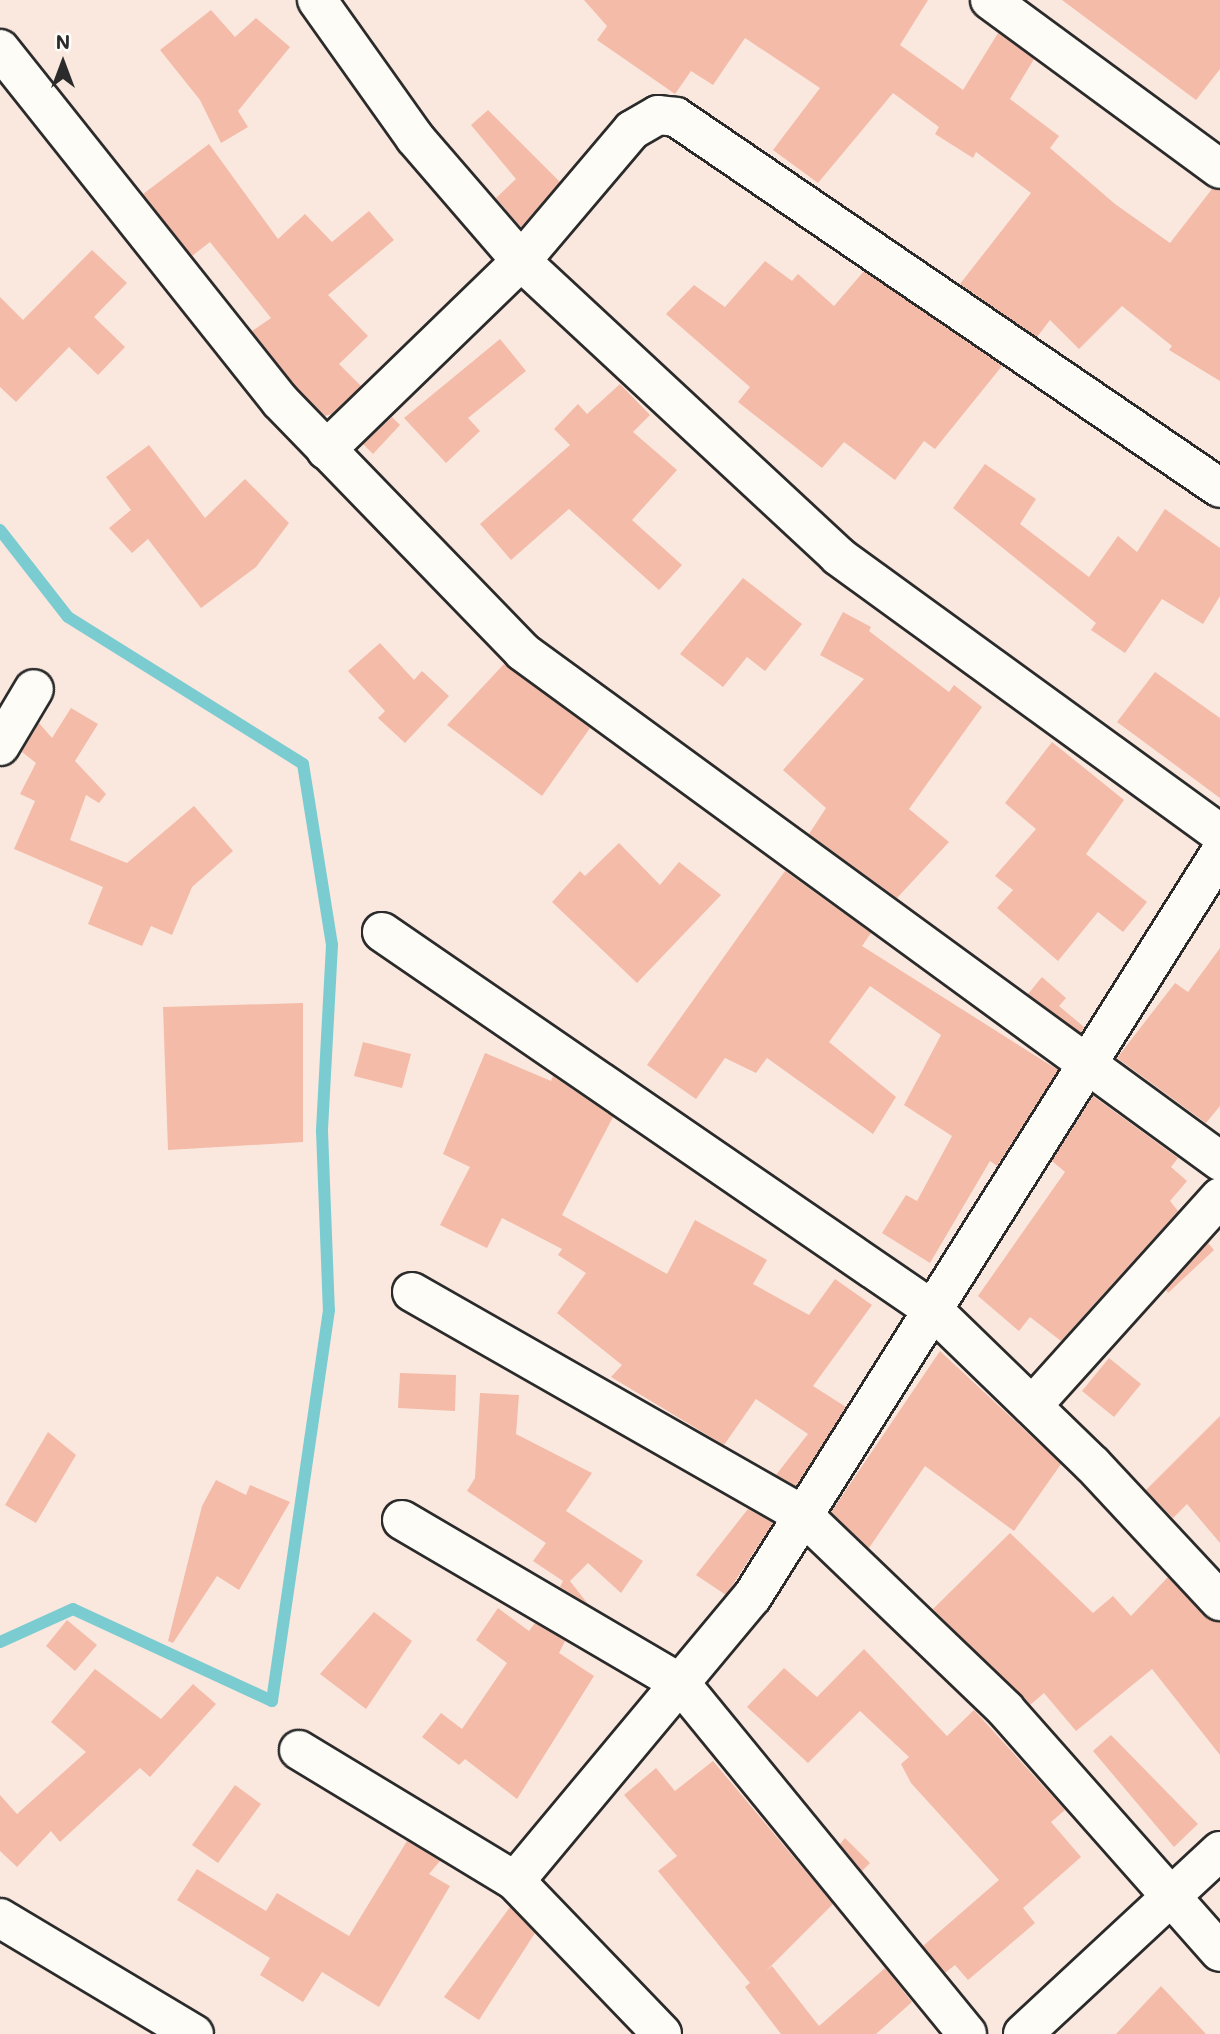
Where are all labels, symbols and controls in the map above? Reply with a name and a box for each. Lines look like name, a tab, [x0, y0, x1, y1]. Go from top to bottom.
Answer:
north arrow	[28, 28, 98, 98]
text: N	[56, 29, 70, 54]

